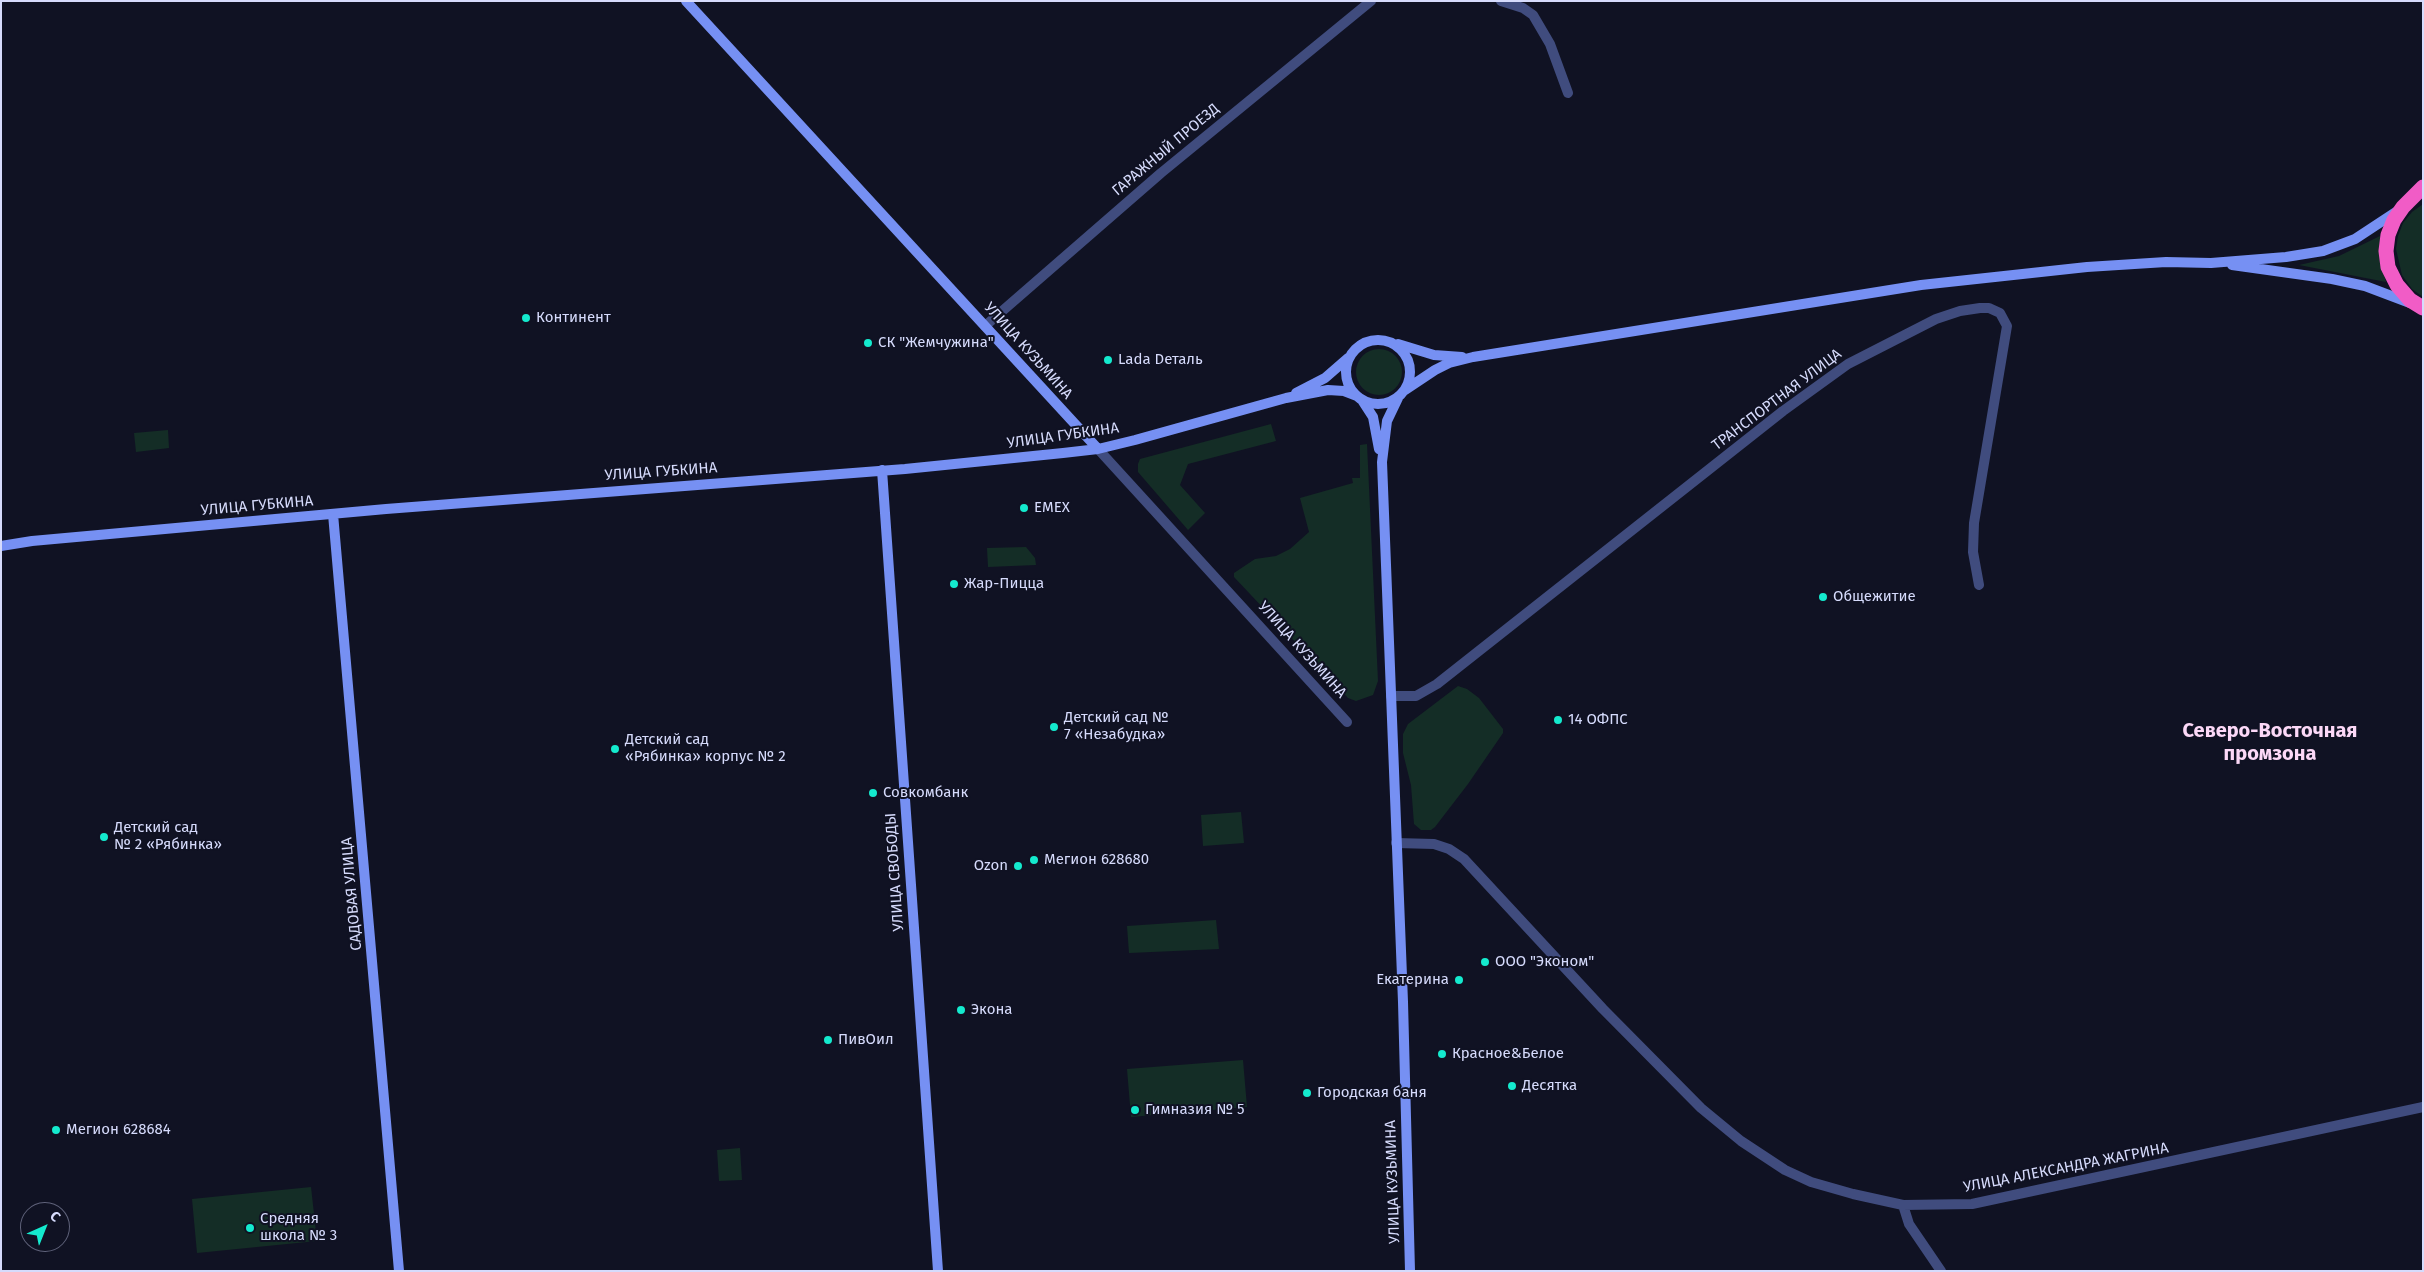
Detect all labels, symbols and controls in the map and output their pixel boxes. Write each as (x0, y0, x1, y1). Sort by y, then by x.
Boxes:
street label: ГАРАЖНЫЙ ПРОЕЗД (1109, 100, 1223, 200)
street label: УЛИЦА КУЗЬМИНА (980, 299, 1076, 403)
place label: Континент (536, 309, 611, 327)
marker: Континент (520, 312, 532, 324)
place label: СК "Жемчужина" (878, 334, 994, 352)
marker: СК "Жемчужина" (862, 337, 874, 349)
street label: ТРАНСПОРТНАЯ УЛИЦА (1709, 345, 1845, 455)
place label: Lada Dеталь (1118, 351, 1203, 369)
marker: Lada Dеталь (1102, 354, 1114, 366)
street label: УЛИЦА ГУБКИНА (1006, 419, 1120, 453)
street label: УЛИЦА ГУБКИНА (604, 459, 718, 485)
street label: УЛИЦА ГУБКИНА (200, 492, 314, 520)
place label: EMEX (1034, 499, 1070, 517)
marker: EMEX (1018, 502, 1030, 514)
place label: Жар-Пицца (964, 575, 1044, 593)
marker: Жар-Пицца (948, 578, 960, 590)
place label: Общежитие (1833, 588, 1916, 606)
marker: Общежитие (1817, 591, 1829, 603)
street label: УЛИЦА КУЗЬМИНА (1254, 598, 1350, 702)
place label: Детский сад № 7 «Незабудка» (1064, 709, 1169, 744)
place label: 14 ОФПС (1568, 711, 1628, 729)
marker: 14 ОФПС (1552, 714, 1564, 726)
district label: Северо-Восточная промзона (2183, 719, 2357, 766)
marker: Детский сад № 7 «Незабудка» (1048, 721, 1060, 733)
place label: Детский сад «Рябинка» корпус № 2 (625, 731, 786, 766)
marker: Детский сад «Рябинка» корпус № 2 (609, 743, 621, 755)
place label: Совкомбанк (883, 784, 968, 802)
marker: Совкомбанк (867, 787, 879, 799)
street label: УЛИЦА СВОБОДЫ (882, 812, 908, 932)
place label: Детский сад № 2 «Рябинка» (114, 819, 222, 854)
marker: Детский сад № 2 «Рябинка» (98, 831, 110, 843)
street label: САДОВАЯ УЛИЦА (338, 837, 366, 951)
place label: Мегион 628680 (1044, 851, 1149, 869)
marker: Мегион 628680 (1028, 854, 1040, 866)
place label: Ozon (974, 857, 1008, 875)
marker: Ozon (1012, 860, 1024, 872)
place label: ООО "Эконом" (1495, 953, 1594, 971)
marker: ООО "Эконом" (1479, 956, 1491, 968)
place label: Екатерина (1376, 971, 1449, 989)
marker: Екатерина (1453, 974, 1465, 986)
place label: Экона (971, 1001, 1013, 1019)
marker: Экона (955, 1004, 967, 1016)
place label: ПивОил (838, 1031, 894, 1049)
marker: ПивОил (822, 1034, 834, 1046)
place label: Красное&Белое (1452, 1045, 1564, 1063)
marker: Красное&Белое (1436, 1048, 1448, 1060)
place label: Десятка (1522, 1077, 1577, 1095)
marker: Десятка (1506, 1080, 1518, 1092)
place label: Городская баня (1317, 1084, 1427, 1102)
marker: Городская баня (1301, 1087, 1313, 1099)
place label: Гимназия № 5 (1145, 1101, 1245, 1119)
marker: Гимназия № 5 (1129, 1104, 1141, 1116)
street label: УЛИЦА КУЗЬМИНА (1382, 1120, 1404, 1244)
place label: Мегион 628684 (66, 1121, 171, 1139)
marker: Мегион 628684 (50, 1124, 62, 1136)
street label: УЛИЦА АЛЕКСАНДРА ЖАГРИНА (1962, 1139, 2170, 1197)
north arrow (20, 1202, 70, 1252)
text: С (46, 1208, 64, 1225)
place label: Средняя школа № 3 (260, 1210, 337, 1245)
marker: Средняя школа № 3 (244, 1222, 256, 1234)

